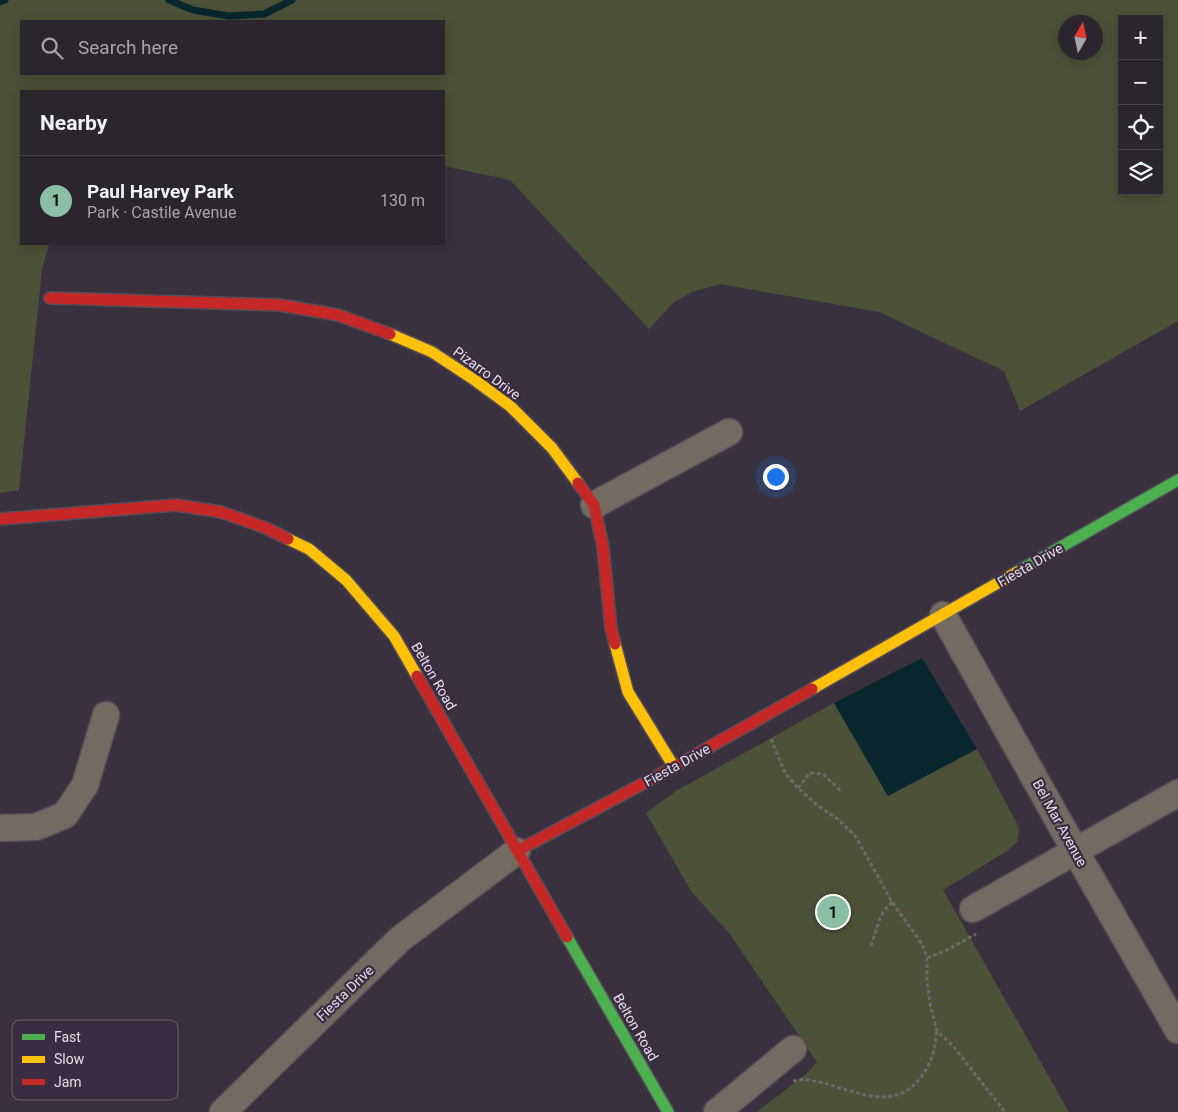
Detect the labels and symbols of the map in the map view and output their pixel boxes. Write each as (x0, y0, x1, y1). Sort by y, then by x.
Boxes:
north arrow (1058, 15, 1103, 60)
street label: Pizarro Drive (450, 343, 524, 403)
your location (763, 464, 789, 490)
street label: Fiesta Drive (994, 540, 1066, 590)
street label: Belton Road (408, 639, 460, 713)
street label: Fiesta Drive (641, 740, 713, 790)
street label: Bel Mar Avenue (1030, 777, 1090, 869)
pin: 1 (817, 893, 849, 931)
street label: Fiesta Drive (313, 962, 377, 1024)
street label: Belton Road (610, 990, 662, 1064)
legend (12, 1020, 178, 1100)
text: Fast (54, 1029, 81, 1045)
text: Slow (54, 1051, 85, 1067)
text: Jam (54, 1074, 82, 1090)

